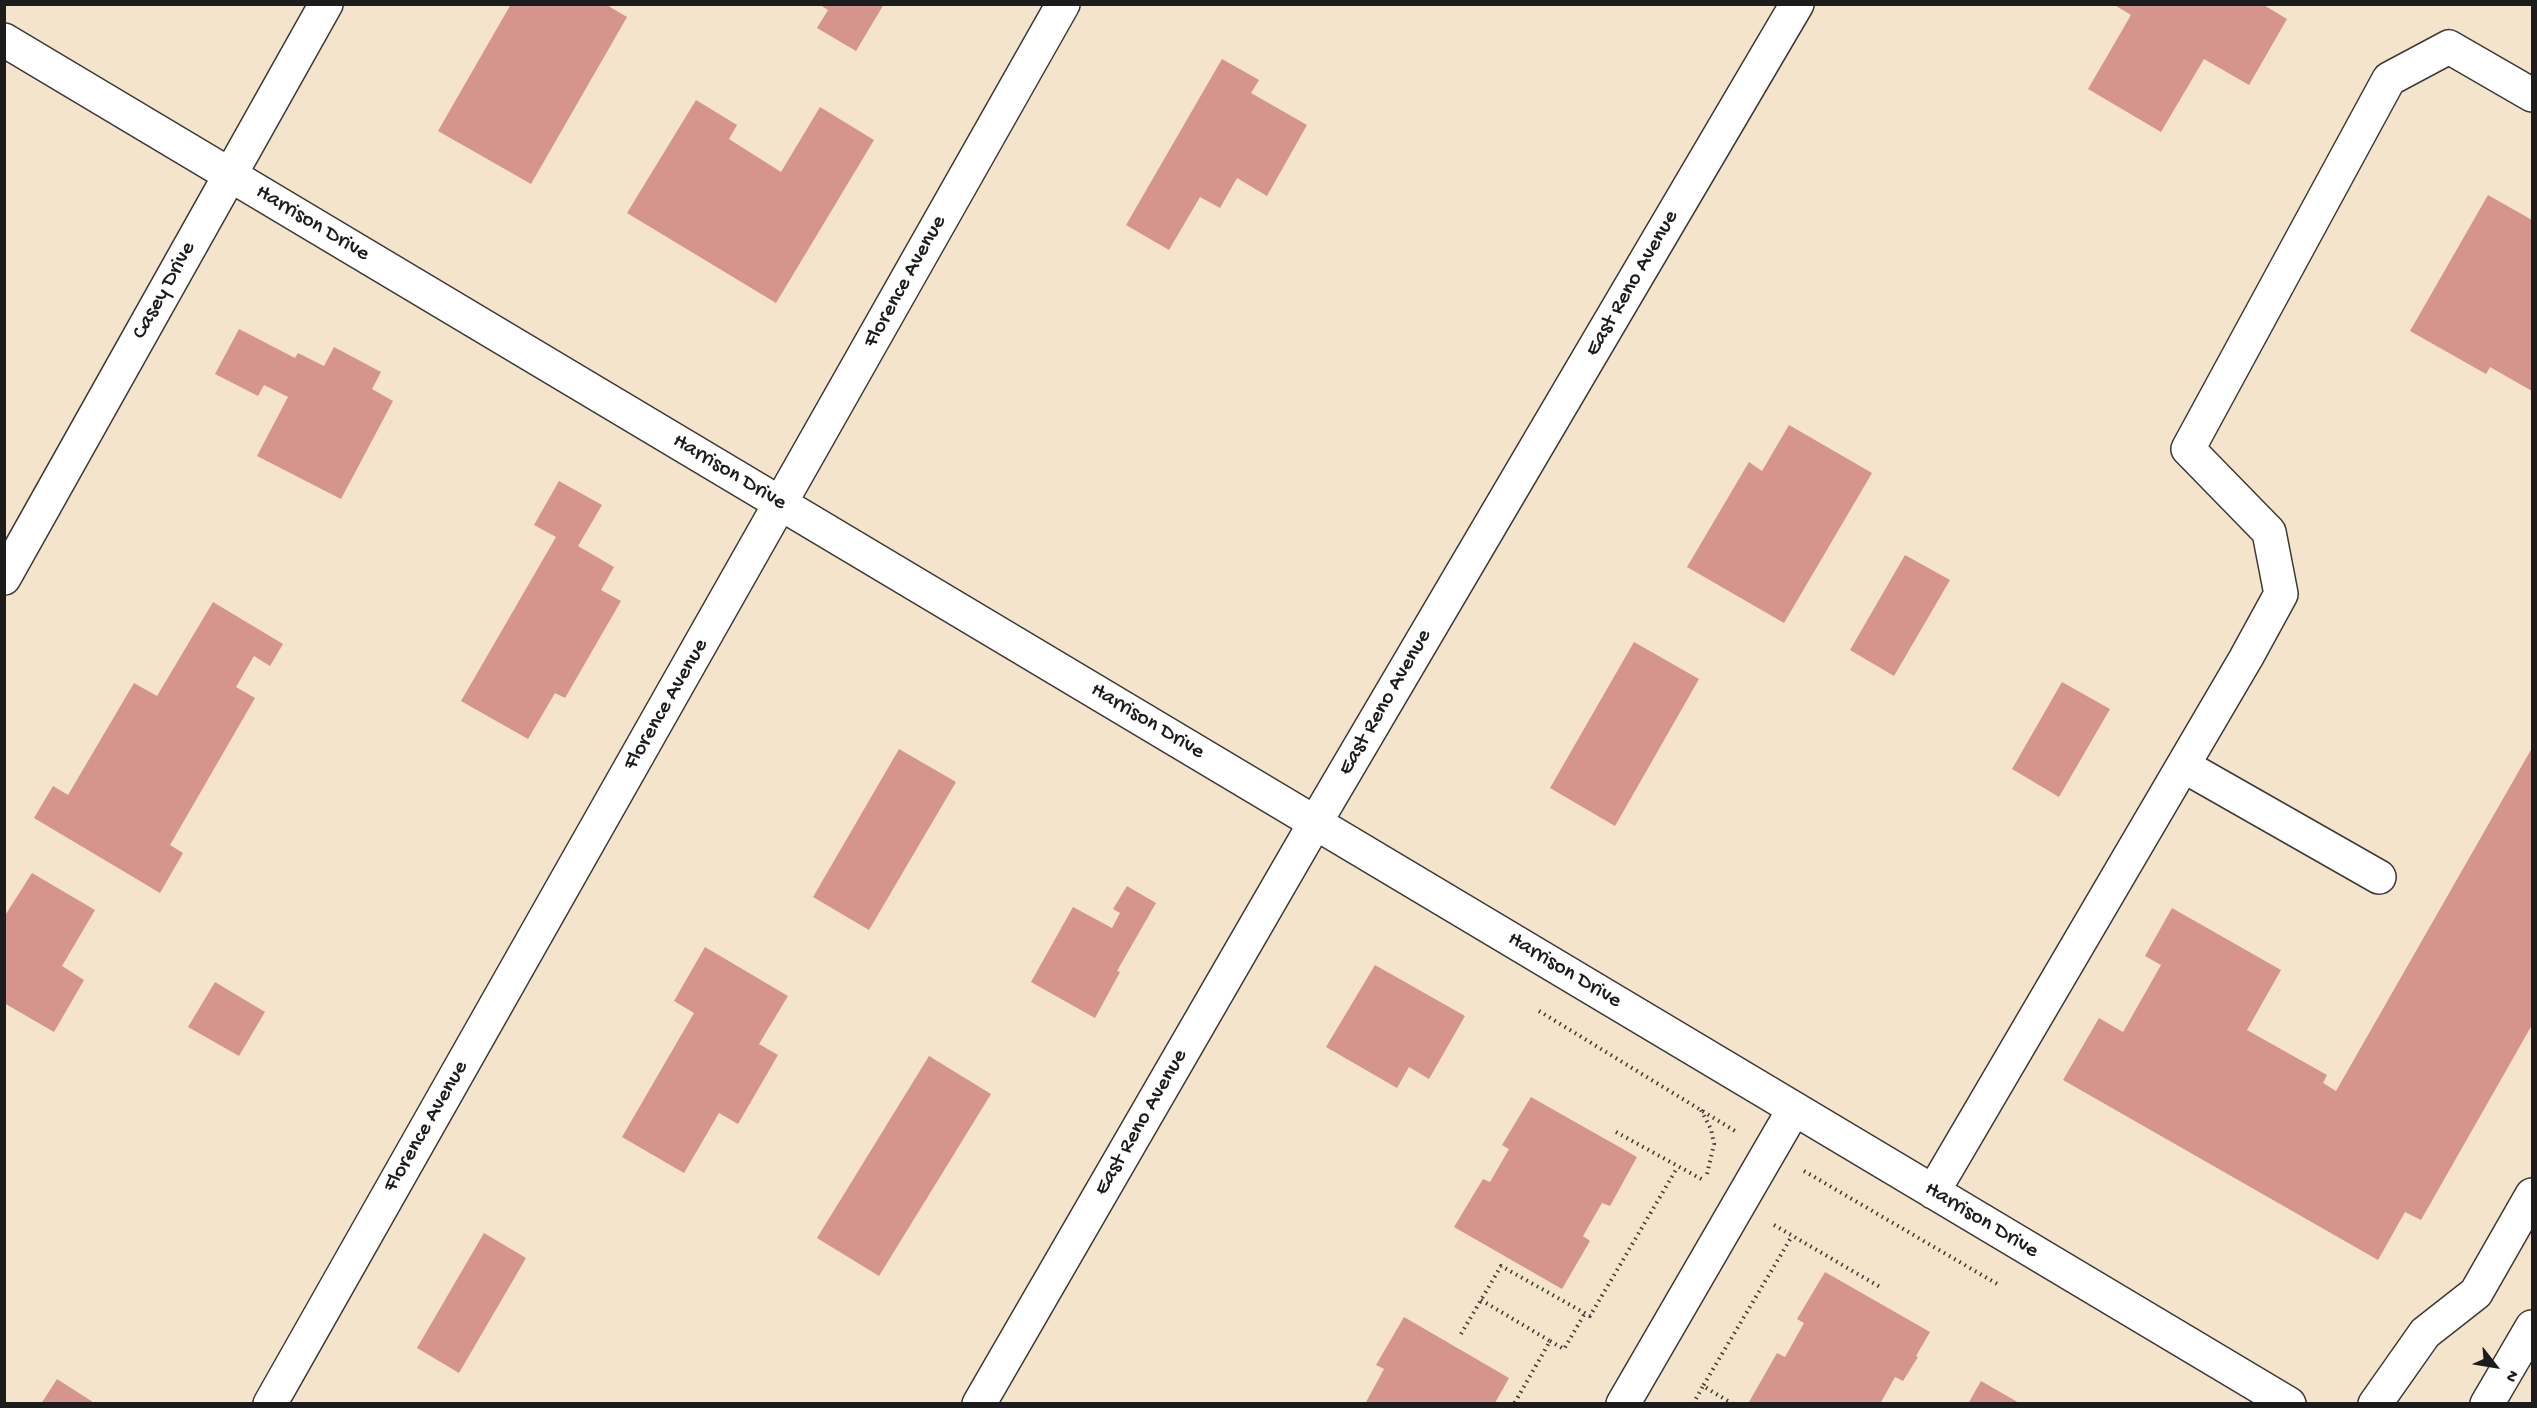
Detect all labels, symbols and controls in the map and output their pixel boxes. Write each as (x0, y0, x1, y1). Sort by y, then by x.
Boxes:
street label: Harrison Drive (250, 180, 374, 268)
street label: East Reno Avenue (1580, 206, 1686, 362)
street label: Florence Avenue (859, 211, 953, 353)
street label: Casey Drive (127, 238, 203, 344)
street label: Harrison Drive (667, 429, 791, 517)
street label: East Reno Avenue (1333, 625, 1439, 781)
street label: Florence Avenue (619, 635, 715, 775)
street label: Harrison Drive (1085, 678, 1209, 766)
street label: Harrison Drive (1502, 927, 1626, 1015)
street label: East Reno Avenue (1089, 1045, 1195, 1201)
street label: Florence Avenue (379, 1057, 475, 1197)
street label: Harrison Drive (1919, 1177, 2043, 1265)
north arrow (2465, 1336, 2525, 1396)
text: N (2500, 1366, 2522, 1385)

